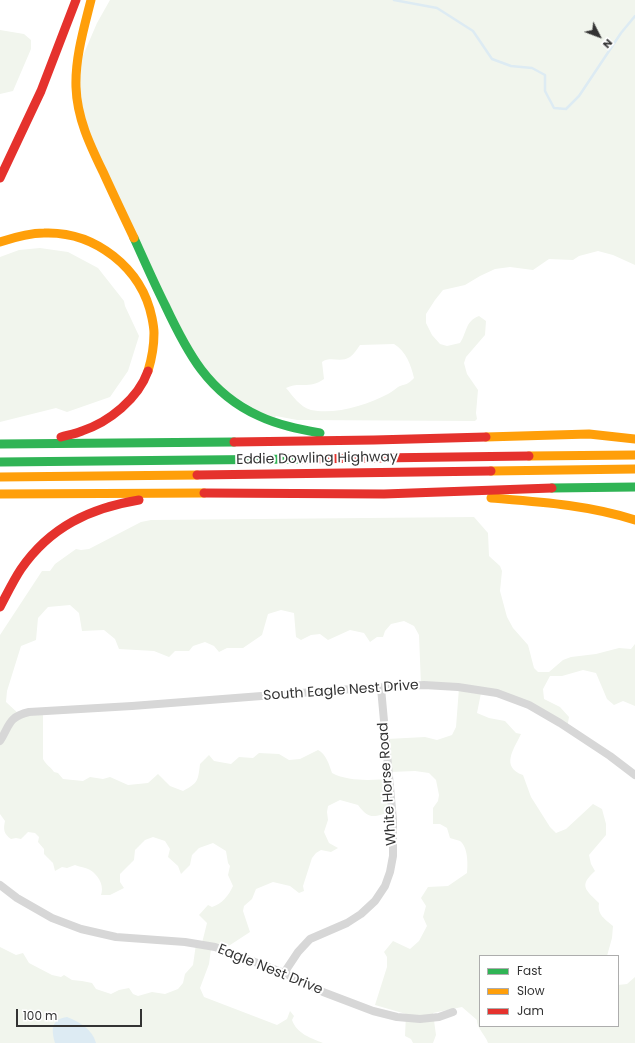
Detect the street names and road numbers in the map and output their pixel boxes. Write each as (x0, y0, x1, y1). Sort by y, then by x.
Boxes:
street label: Eddie Dowling Highway (236, 449, 398, 469)
street label: South Eagle Nest Drive (263, 677, 419, 705)
street label: White Horse Road (375, 722, 401, 846)
street label: Eagle Nest Drive (215, 941, 325, 999)

